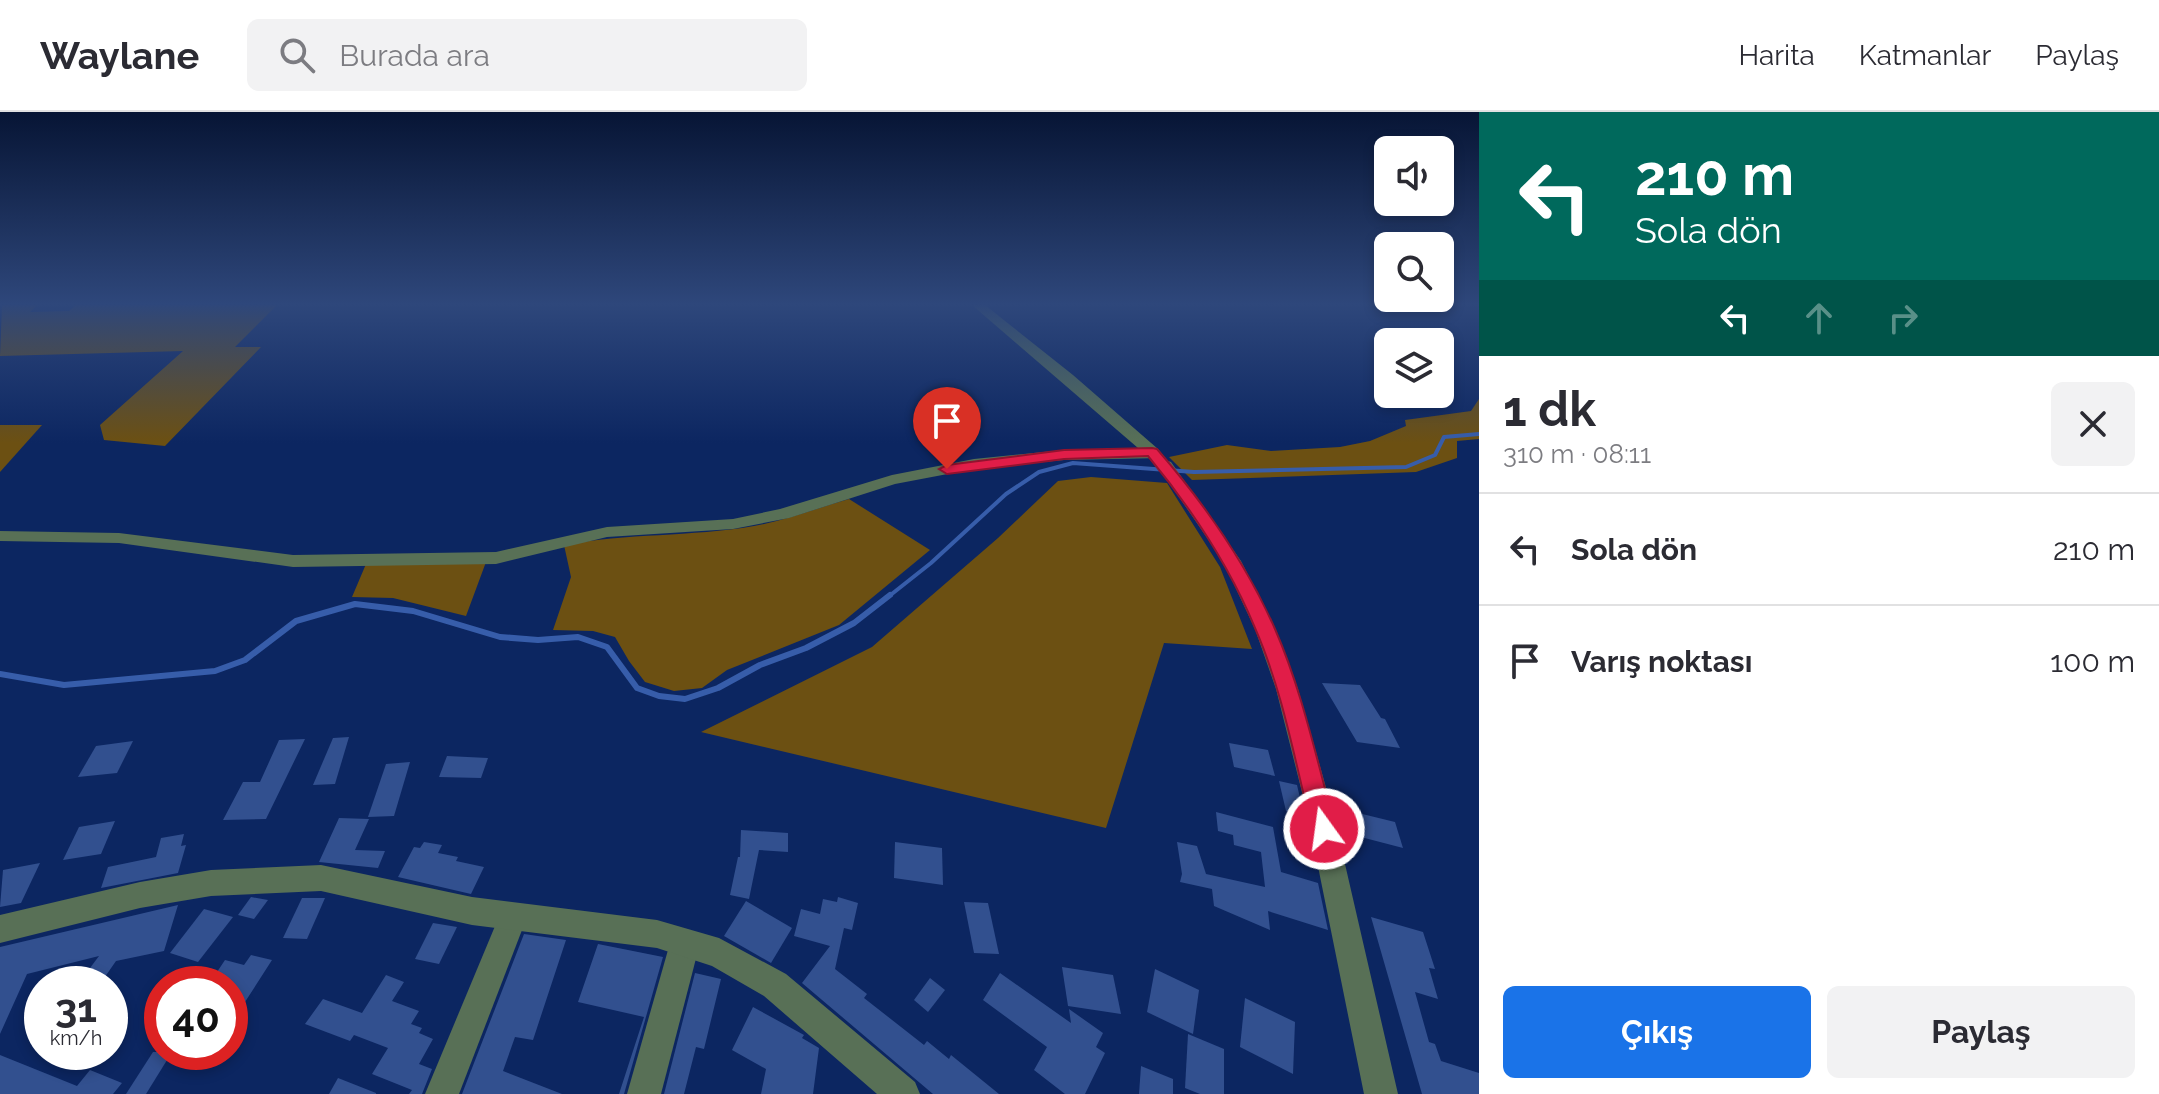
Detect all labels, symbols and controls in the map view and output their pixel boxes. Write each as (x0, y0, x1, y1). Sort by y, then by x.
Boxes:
search box (247, 19, 807, 91)
text: Waylane (40, 33, 199, 78)
icon: search (275, 33, 319, 77)
text: Burada ara (339, 38, 490, 73)
text: Harita (1738, 39, 1815, 72)
text: Katmanlar (1859, 39, 1991, 72)
text: Paylaş (2035, 39, 2119, 72)
map controls (1374, 136, 1454, 408)
button: sound (1374, 136, 1454, 216)
text: 210 m (1635, 142, 1794, 208)
icon: left (1503, 144, 1607, 248)
text: Sola dön (1635, 209, 1782, 251)
button: search (1374, 232, 1454, 312)
icon: left (1713, 296, 1757, 340)
icon: ahead (1797, 296, 1841, 340)
icon: right (1881, 296, 1925, 340)
button: layers (1374, 328, 1454, 408)
text: 1 dk (1503, 381, 1596, 437)
button: close (2051, 382, 2135, 466)
pin (913, 387, 981, 469)
icon: arrive (925, 399, 969, 443)
text: 310 m · 08:11 (1503, 439, 1651, 469)
icon: left (1503, 527, 1547, 571)
text: Sola dön (1571, 532, 1697, 567)
text: 210 m (2053, 532, 2135, 567)
icon: arrive (1503, 639, 1547, 683)
text: Varış noktası (1571, 644, 1752, 679)
text: 100 m (2050, 644, 2135, 679)
position arrow (1282, 787, 1366, 871)
speed limit sign: 40 (144, 966, 248, 1070)
text: 31 (55, 984, 97, 1031)
button: Çıkış (1503, 986, 1811, 1078)
button: Paylaş (1827, 986, 2135, 1078)
text: km/h (50, 1026, 102, 1050)

